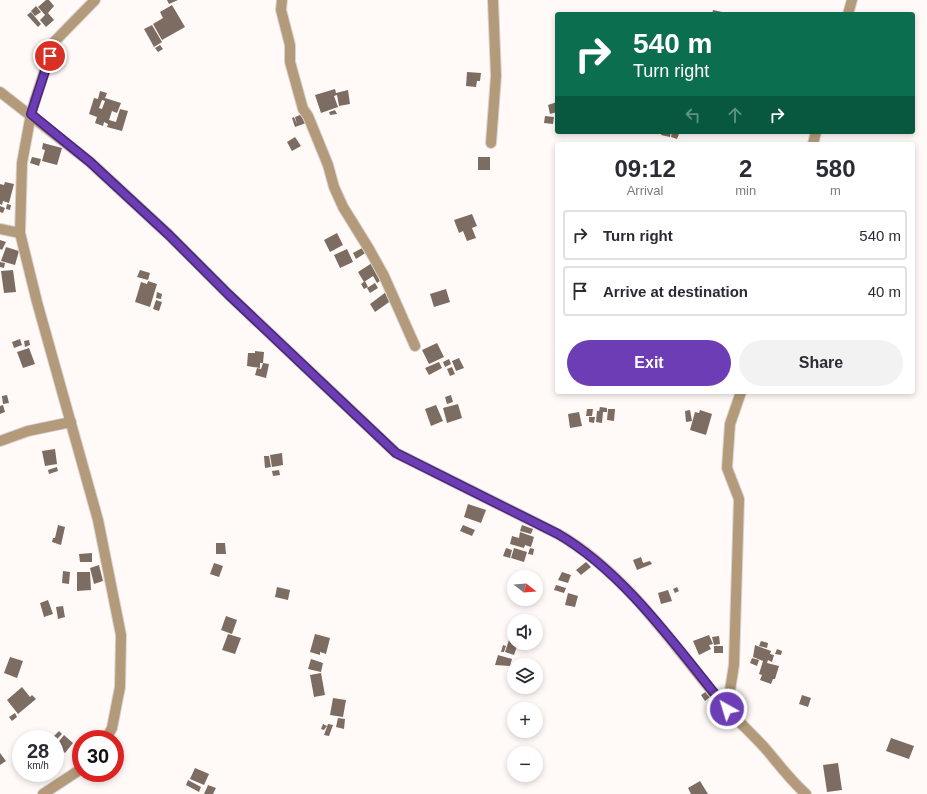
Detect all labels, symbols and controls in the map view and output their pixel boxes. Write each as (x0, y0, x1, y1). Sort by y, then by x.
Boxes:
icon: right (567, 28, 619, 80)
text: 540 m (633, 28, 712, 59)
pin (33, 39, 67, 73)
icon: arrive (39, 45, 61, 67)
text: Turn right (633, 61, 709, 81)
icon: left (682, 104, 704, 126)
icon: ahead (724, 104, 746, 126)
icon: right (766, 104, 788, 126)
text: 09:12 (614, 155, 676, 182)
text: 2 (739, 155, 752, 182)
text: 580 (816, 155, 856, 182)
text: Arrival (627, 183, 664, 198)
text: min (735, 183, 756, 198)
text: m (830, 183, 841, 198)
icon: right (569, 224, 591, 246)
text: Turn right (603, 227, 673, 244)
text: 540 m (859, 227, 901, 244)
icon: arrive (569, 280, 591, 302)
text: Arrive at destination (603, 283, 748, 300)
text: 40 m (868, 283, 901, 300)
button: Exit (567, 340, 731, 386)
button: Share (739, 340, 903, 386)
north arrow (507, 570, 543, 606)
map controls (507, 570, 543, 782)
button: sound (507, 614, 543, 650)
button: layers (507, 658, 543, 694)
position arrow (706, 688, 748, 730)
button: + (507, 702, 543, 738)
speed limit sign: 30 (72, 730, 124, 782)
text: 28 (27, 740, 49, 762)
button: − (507, 746, 543, 782)
text: km/h (27, 760, 49, 771)

